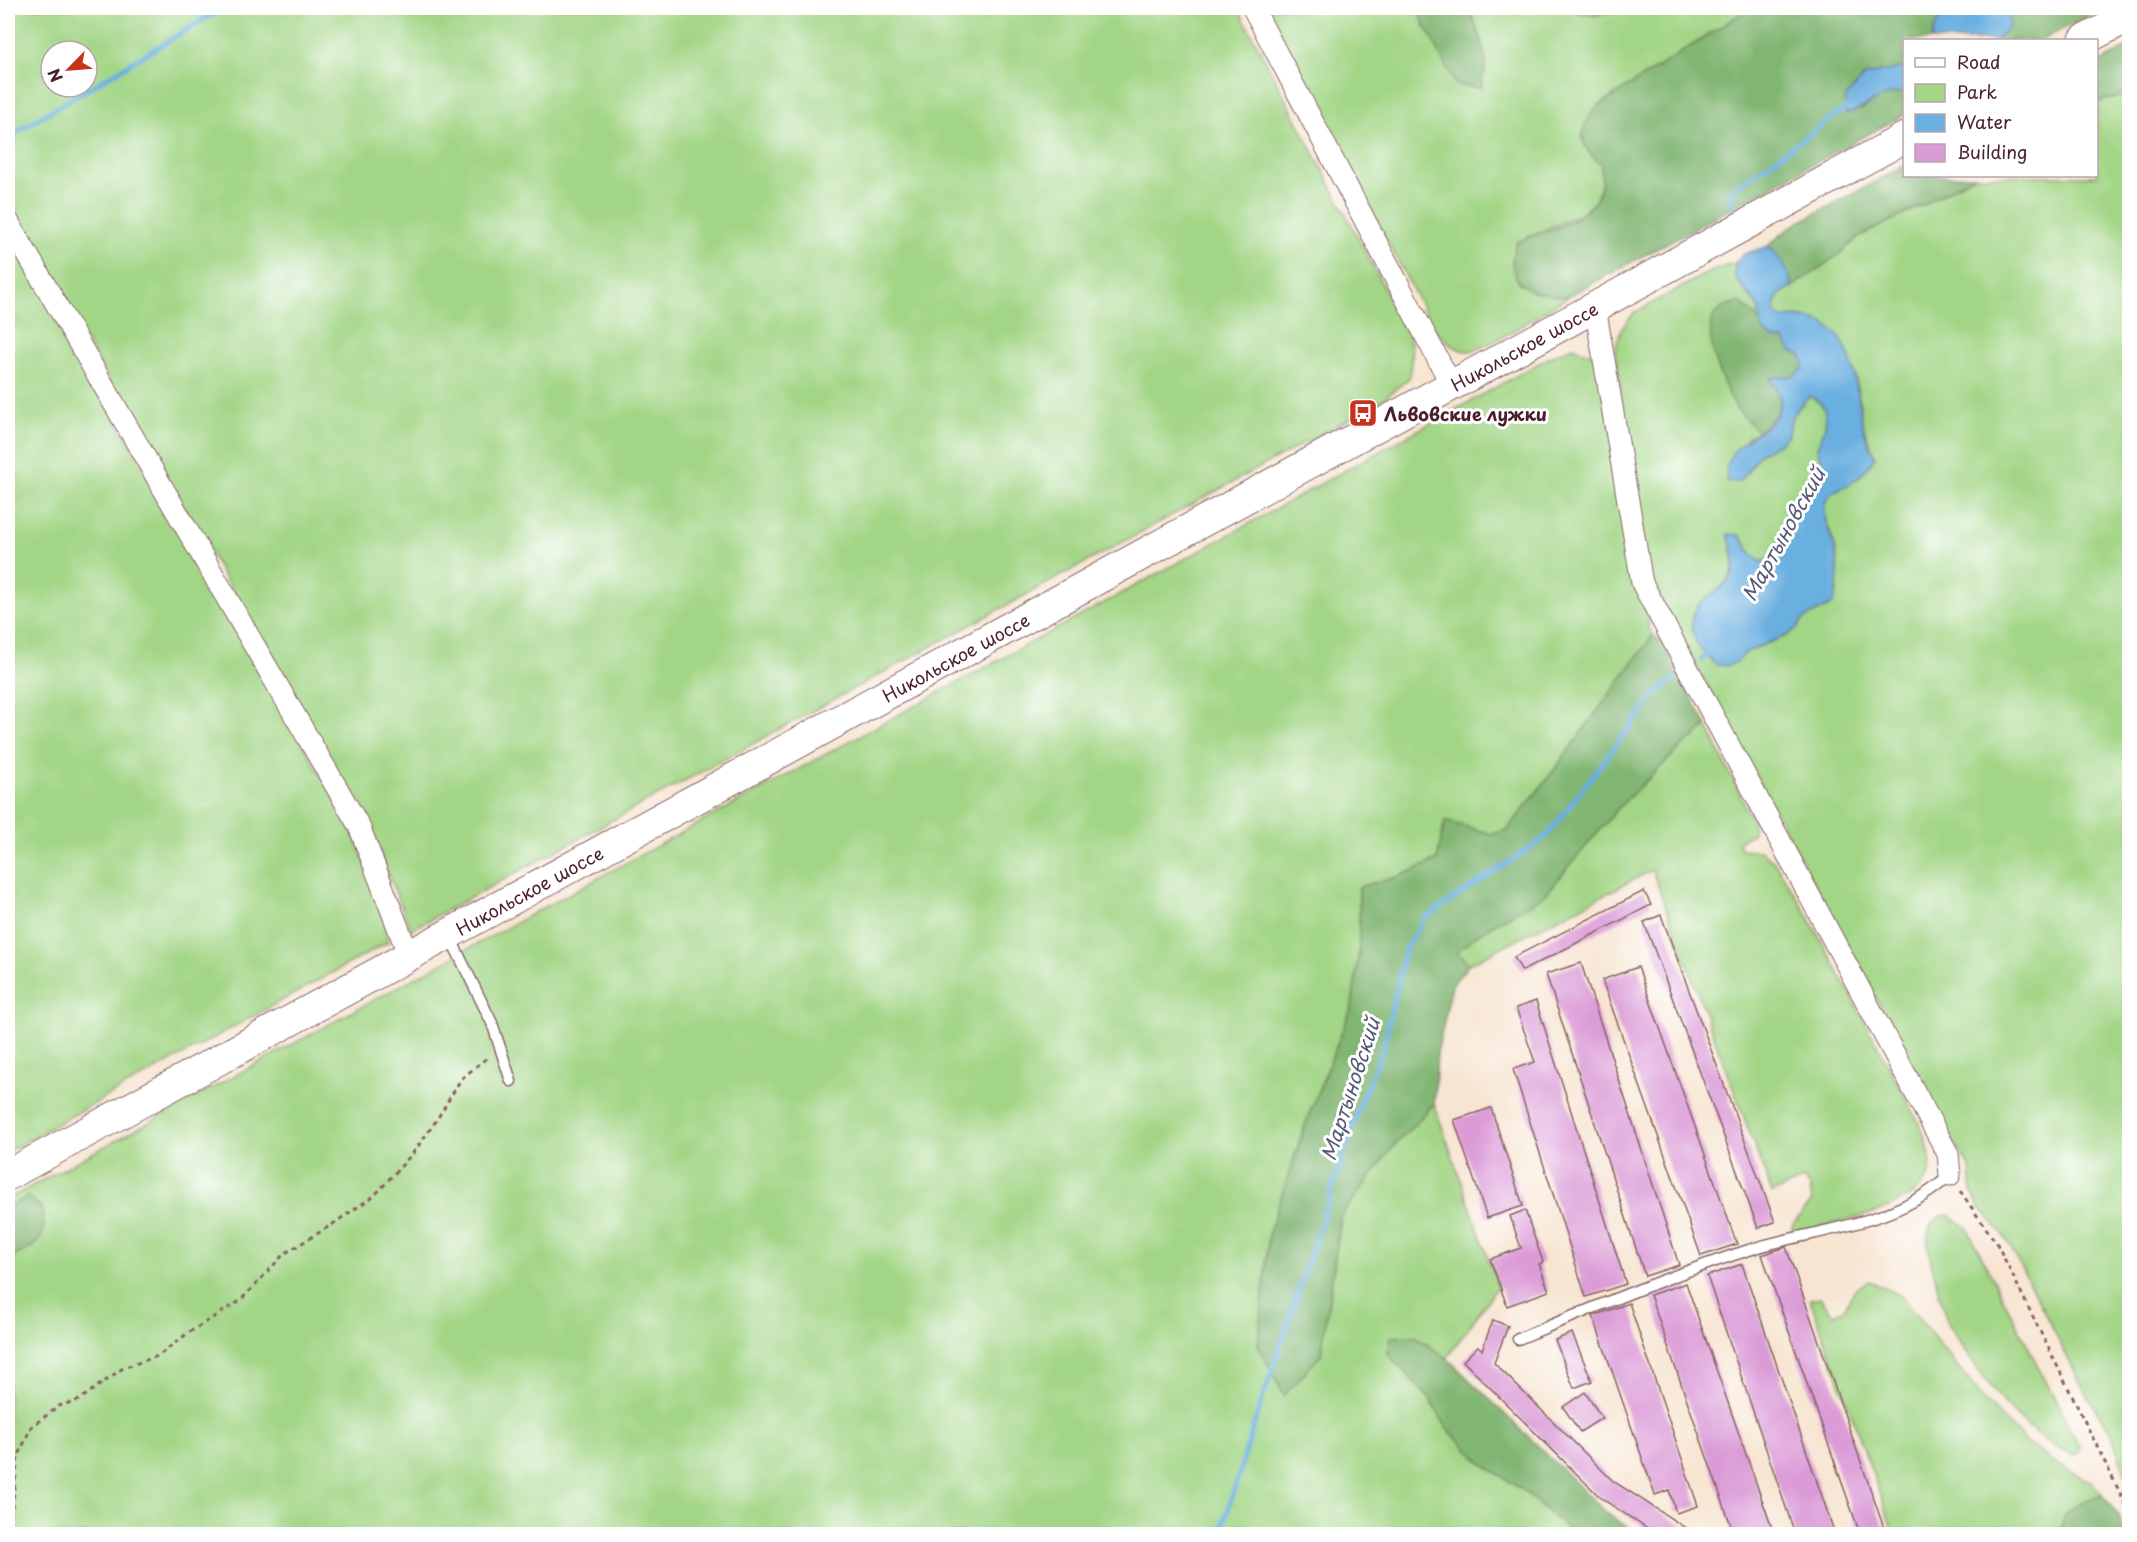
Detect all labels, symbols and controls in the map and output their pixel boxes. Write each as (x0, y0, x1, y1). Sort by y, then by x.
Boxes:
north arrow (39, 39, 99, 99)
legend (1903, 39, 2098, 177)
text: Road (1957, 48, 2001, 75)
text: N (41, 65, 68, 87)
text: Park (1957, 78, 1997, 105)
text: Water (1957, 108, 2012, 135)
text: Building (1957, 138, 2027, 165)
street label: Никольское шоссе (1445, 295, 1603, 397)
bus stop icon: Львовские лужки (1347, 397, 1379, 429)
place label: Львовские лужки (1384, 400, 1547, 427)
water label: Мартыновский (1734, 459, 1834, 606)
street label: Никольское шоссе (877, 605, 1034, 708)
street label: Никольское шоссе (451, 839, 608, 941)
water label: Мартыновский (1313, 1011, 1388, 1164)

